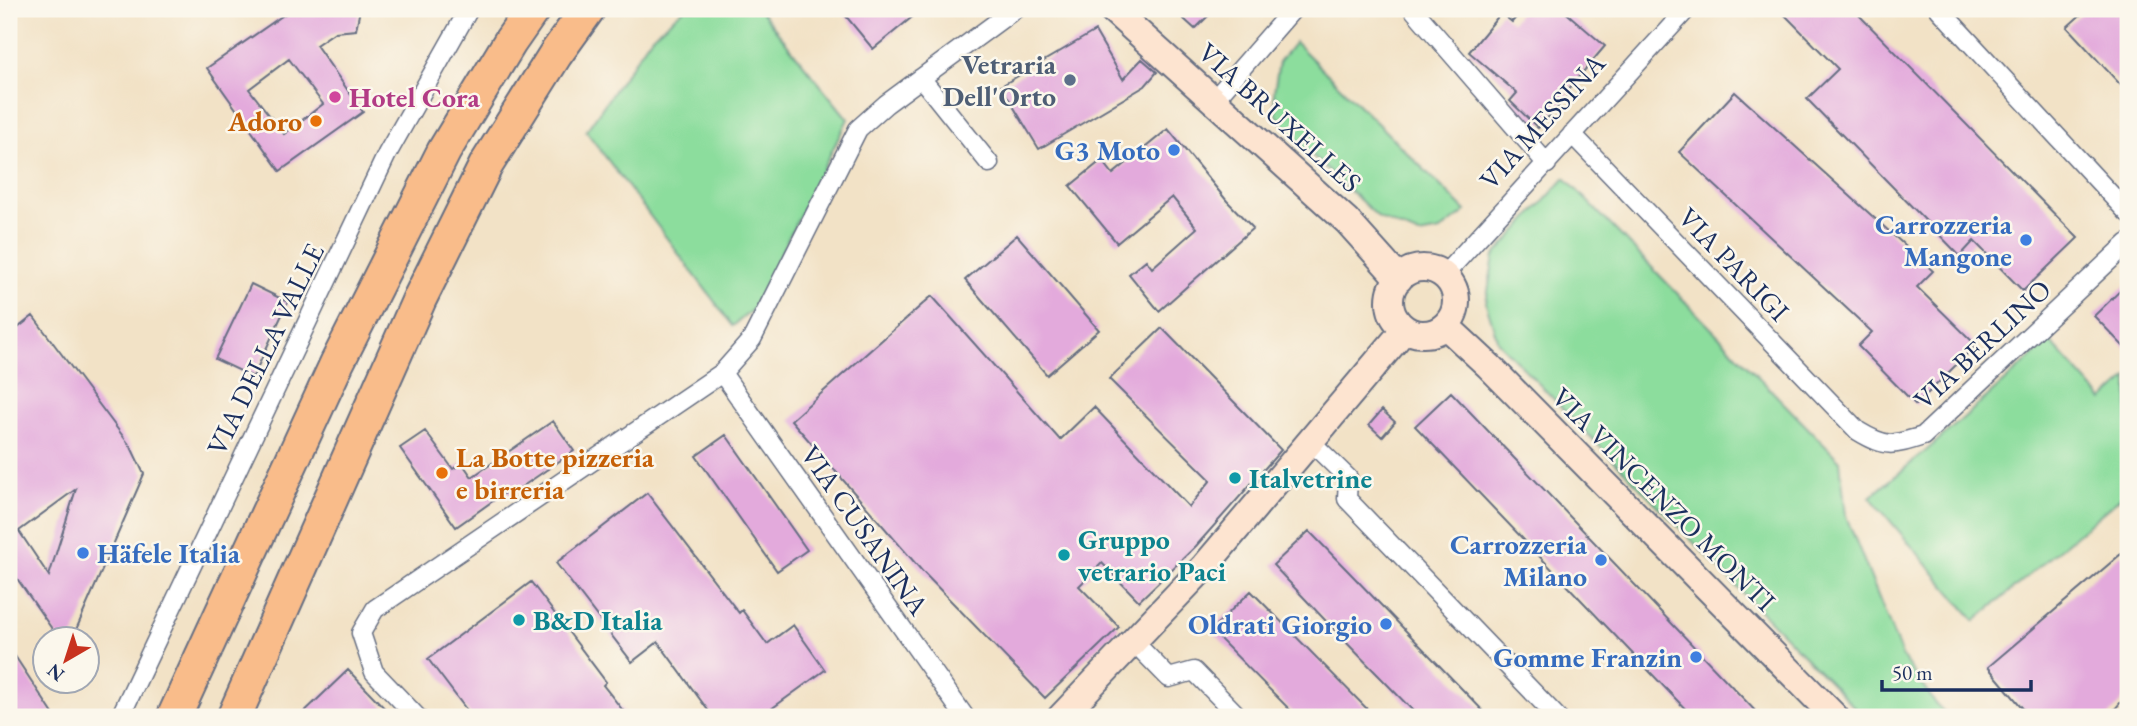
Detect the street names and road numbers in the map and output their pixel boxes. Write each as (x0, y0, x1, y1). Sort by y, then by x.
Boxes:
street label: VIA BRUXELLES (1191, 34, 1369, 200)
street label: VIA MESSINA (1471, 45, 1613, 197)
street label: VIA PARIGI (1671, 199, 1798, 329)
street label: VIA DELLA VALLE (198, 237, 332, 461)
street label: VIA BERLINO (1906, 271, 2058, 417)
street label: VIA VINCENZO MONTI (1544, 379, 1784, 619)
street label: VIA CUSANINA (793, 438, 937, 623)

